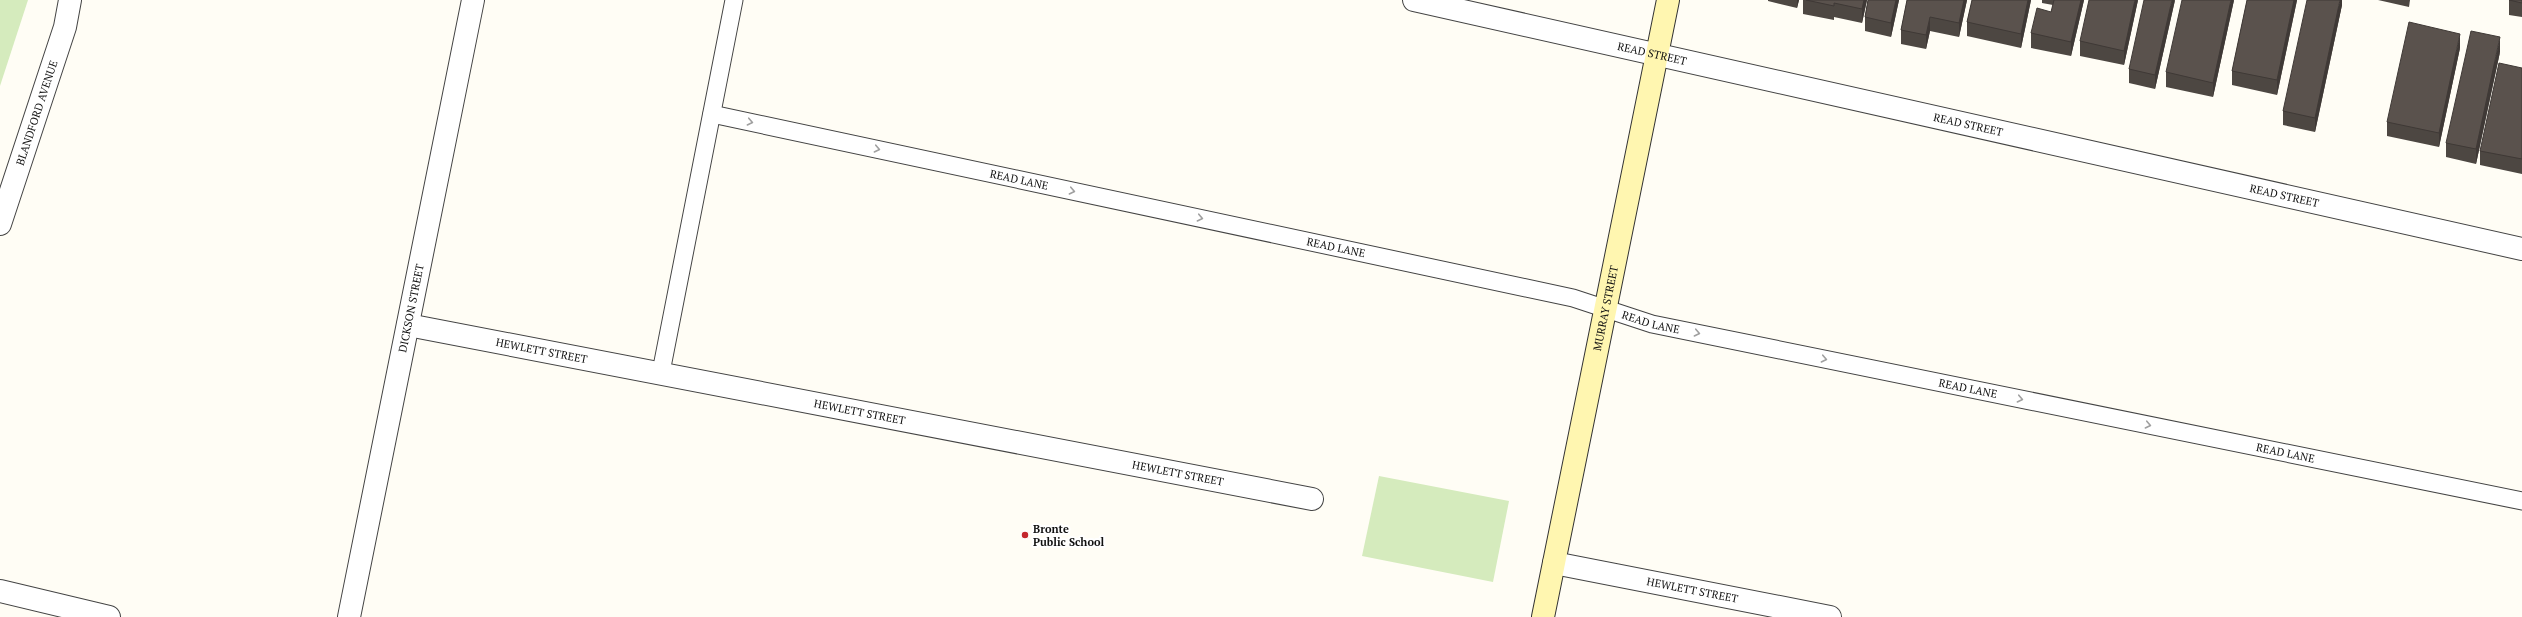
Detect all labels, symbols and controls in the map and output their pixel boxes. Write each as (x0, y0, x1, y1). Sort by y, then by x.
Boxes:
street label: READ STREET (1616, 39, 1688, 68)
street label: BLANDFORD AVENUE (13, 59, 61, 167)
street label: READ STREET (1932, 110, 2004, 139)
one-way arrow (747, 118, 753, 126)
one-way arrow (874, 145, 880, 153)
street label: READ LANE (989, 167, 1050, 193)
street label: READ STREET (2248, 181, 2321, 210)
one-way arrow (1069, 187, 1076, 195)
one-way arrow (1196, 214, 1203, 222)
street label: READ LANE (1305, 234, 1366, 260)
street label: DICKSON STREET (395, 262, 427, 354)
street label: MURRAY STREET (1590, 264, 1621, 352)
street label: READ LANE (1620, 308, 1681, 336)
one-way arrow (1694, 328, 1700, 336)
street label: HEWLETT STREET (495, 335, 589, 366)
one-way arrow (1821, 354, 1828, 362)
street label: READ LANE (1937, 375, 1998, 401)
one-way arrow (2017, 394, 2024, 402)
street label: HEWLETT STREET (813, 396, 907, 428)
one-way arrow (2145, 420, 2151, 428)
street label: READ LANE (2255, 440, 2316, 466)
street label: HEWLETT STREET (1131, 458, 1225, 489)
place label: Bronte Public School (1033, 522, 1104, 549)
marker: Bronte Public School (1020, 530, 1030, 540)
street label: HEWLETT STREET (1645, 574, 1739, 606)

